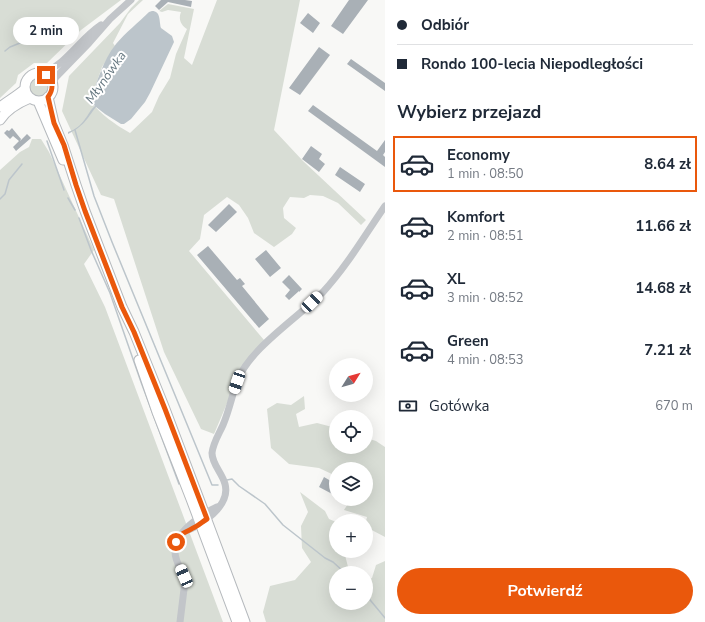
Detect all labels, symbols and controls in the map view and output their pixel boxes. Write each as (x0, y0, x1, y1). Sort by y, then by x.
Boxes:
text: Odbiór (421, 15, 469, 35)
callout: 2 min (13, 17, 79, 45)
text: 2 min (29, 22, 63, 40)
water label: Młynówka (81, 48, 131, 107)
text: Rondo 100-lecia Niepodległości (421, 54, 643, 74)
route end (37, 66, 55, 84)
text: Wybierz przejazd (397, 100, 541, 124)
text: Economy (447, 145, 510, 165)
icon: car (399, 146, 435, 182)
text: 8.64 zł (644, 154, 691, 174)
text: 1 min · 08:50 (447, 165, 523, 183)
text: Komfort (447, 207, 505, 227)
icon: car (399, 208, 435, 244)
text: 11.66 zł (635, 216, 691, 236)
text: 2 min · 08:51 (447, 227, 523, 245)
text: XL (447, 269, 466, 289)
icon: car (399, 270, 435, 306)
text: 14.68 zł (635, 278, 691, 298)
car (299, 289, 325, 315)
text: 3 min · 08:52 (447, 289, 523, 307)
text: Green (447, 331, 489, 351)
icon: car (399, 332, 435, 368)
text: 7.21 zł (644, 340, 691, 360)
text: 4 min · 08:53 (447, 351, 523, 369)
north arrow (329, 358, 373, 402)
map controls (329, 358, 373, 610)
car (227, 369, 247, 395)
icon: cash (397, 395, 419, 417)
text: Gotówka (429, 396, 490, 416)
text: 670 m (655, 397, 693, 415)
button: locate (329, 410, 373, 454)
button: layers (329, 462, 373, 506)
button: + (329, 514, 373, 558)
route start (167, 533, 185, 551)
car (174, 563, 194, 589)
button: − (329, 566, 373, 610)
button: Potwierdź (397, 568, 693, 614)

